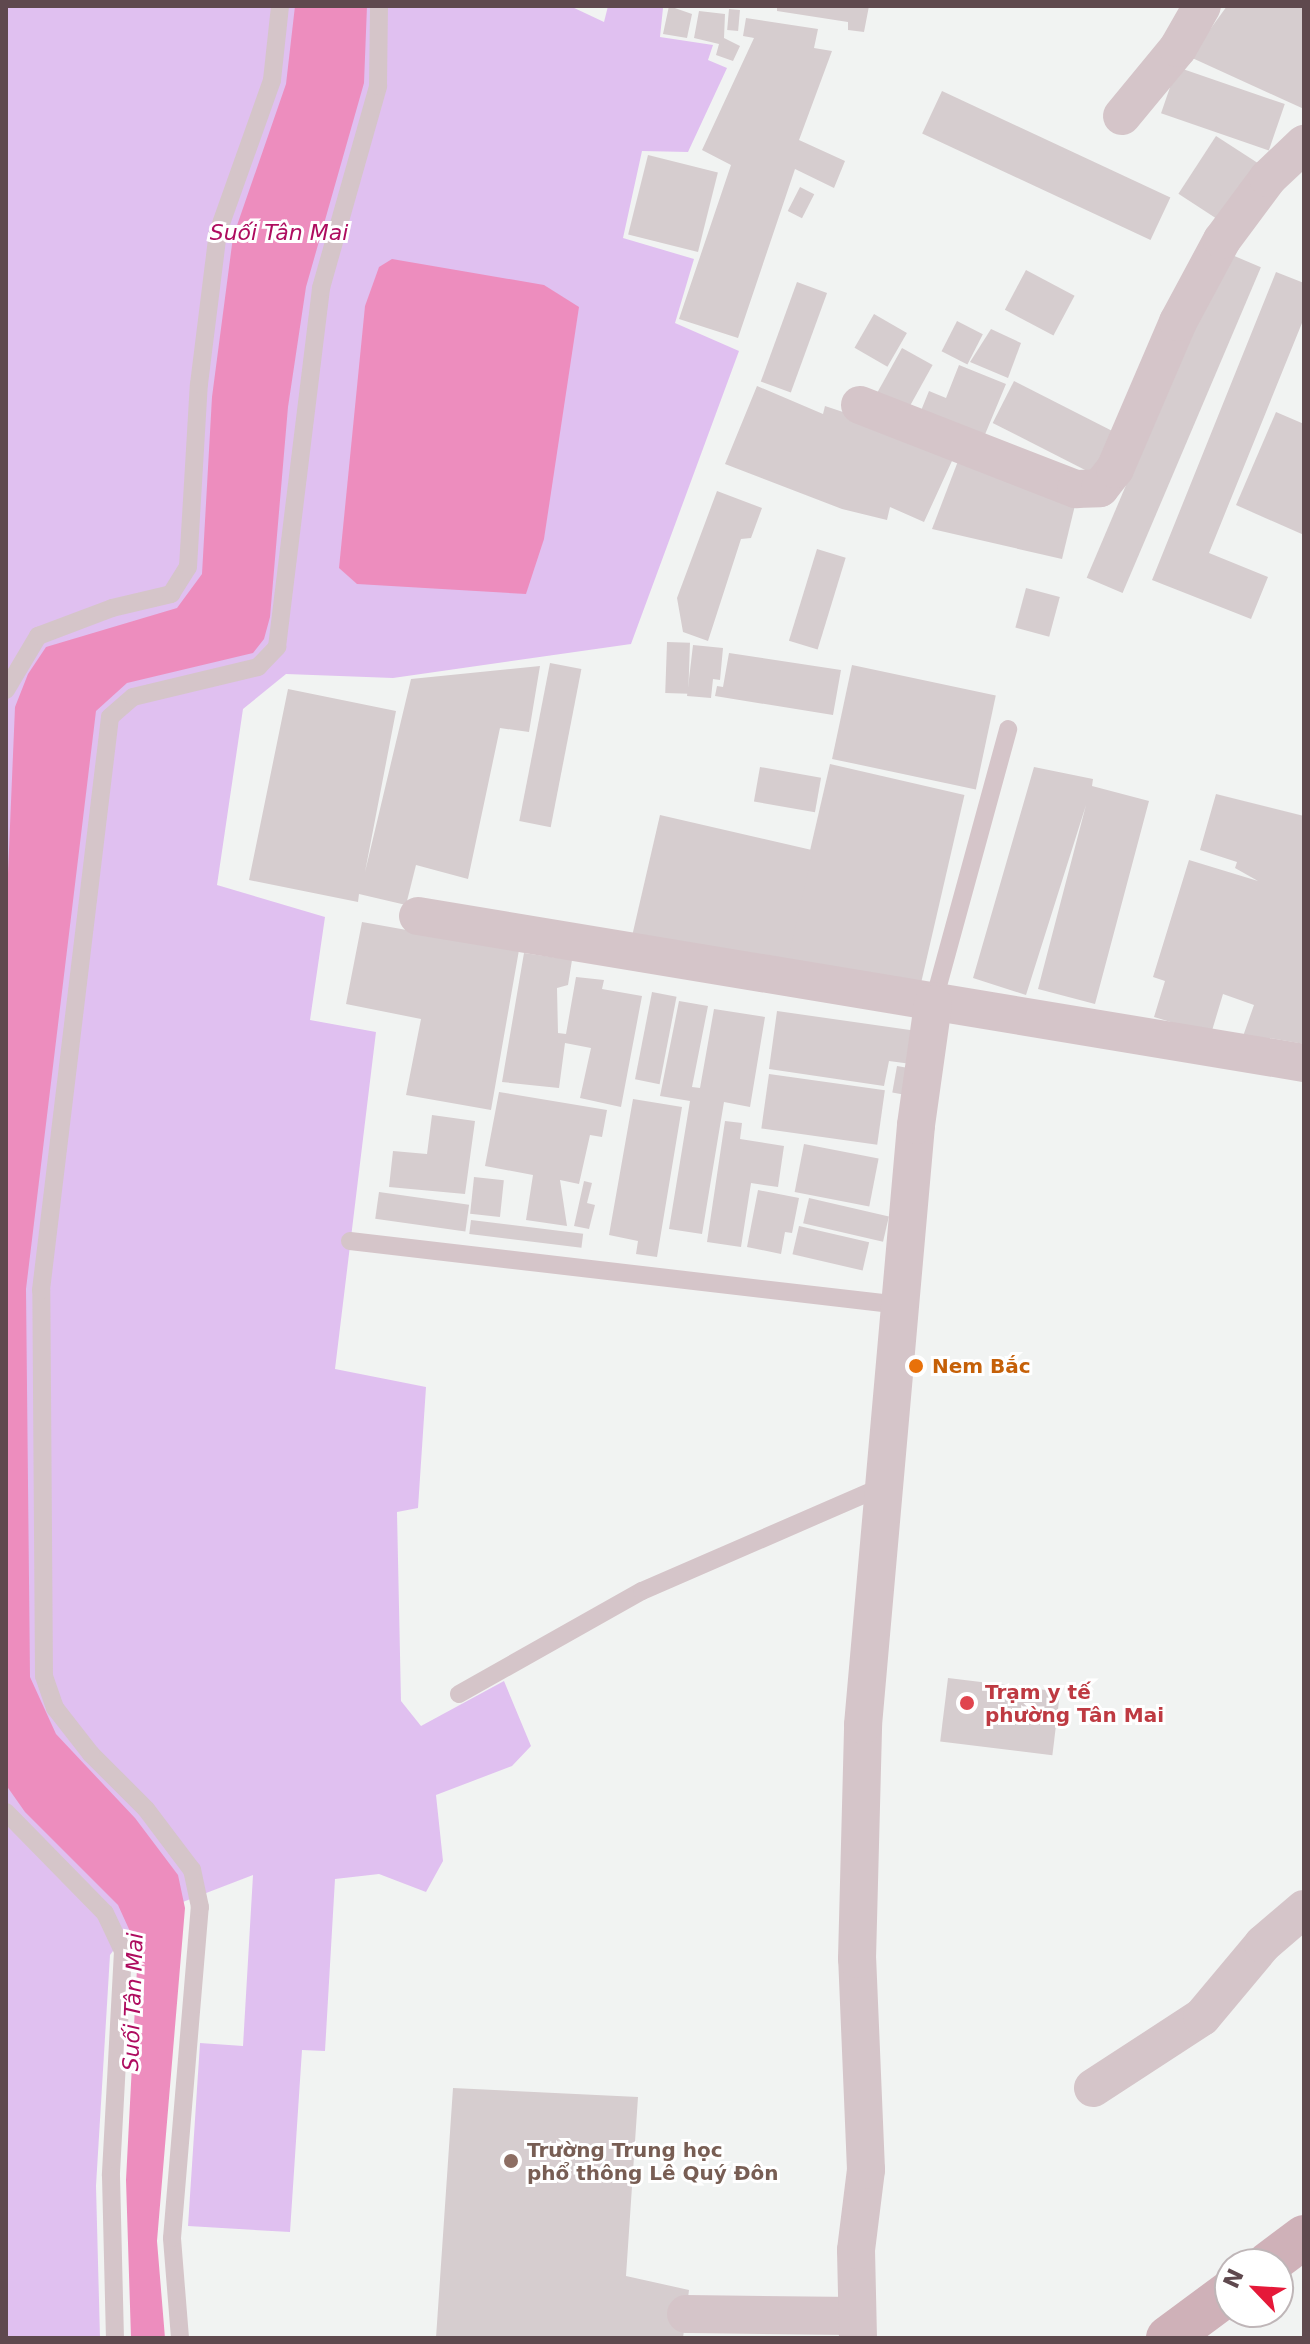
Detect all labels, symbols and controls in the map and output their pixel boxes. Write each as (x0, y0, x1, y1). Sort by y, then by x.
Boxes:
water label: Suối Tân Mai (210, 220, 348, 246)
place label: Nem Bắc (932, 1354, 1031, 1378)
marker: Nem Bắc (907, 1357, 925, 1375)
place label: Trạm y tế phường Tân Mai (985, 1680, 1164, 1727)
marker: Trạm y tế phường Tân Mai (956, 1692, 978, 1714)
water label: Suối Tân Mai (117, 1932, 149, 2072)
place label: Trường Trung học phổ thông Lê Quý Đôn (527, 2138, 779, 2185)
marker: Trường Trung học phổ thông Lê Quý Đôn (502, 2152, 520, 2170)
north arrow (1214, 2248, 1294, 2328)
text: N (1218, 2265, 1249, 2292)

